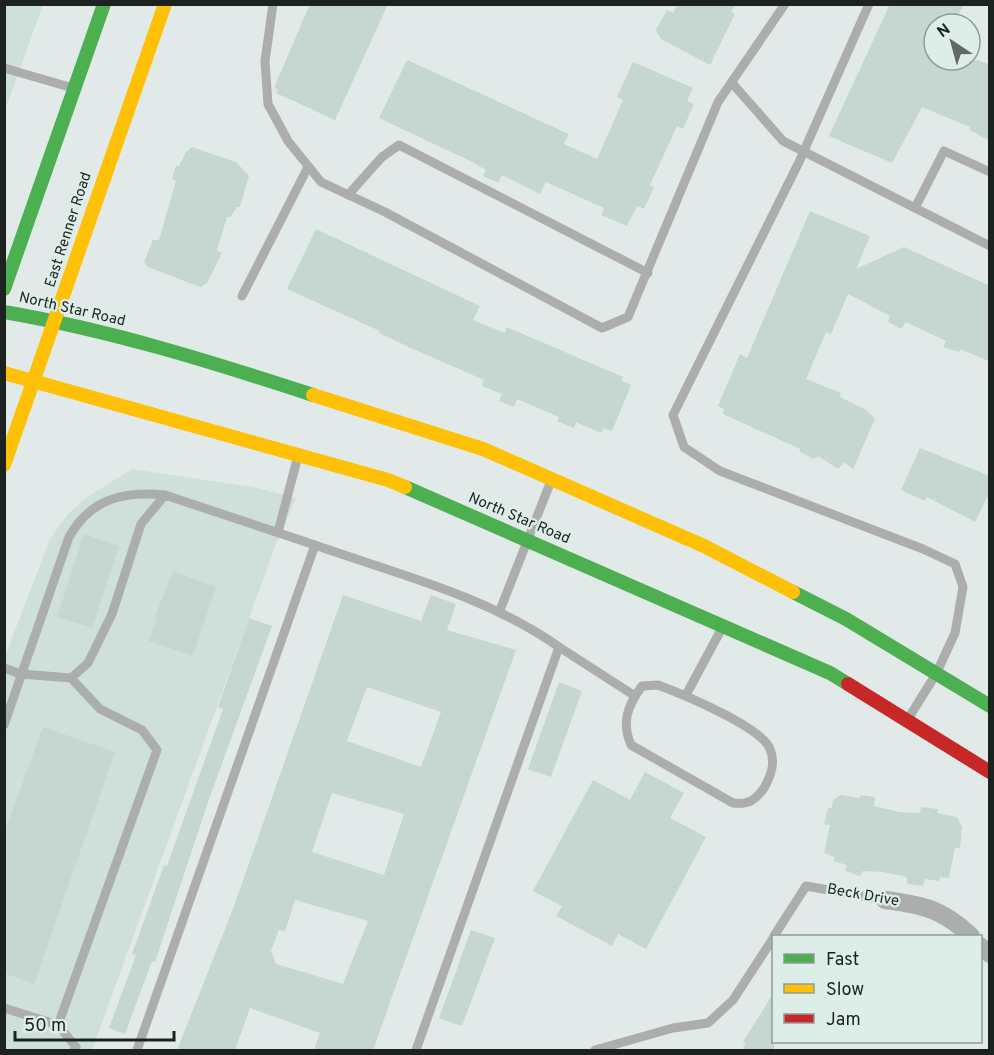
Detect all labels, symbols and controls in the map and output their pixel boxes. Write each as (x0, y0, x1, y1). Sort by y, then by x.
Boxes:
north arrow (922, 12, 982, 72)
text: N (934, 20, 955, 43)
street label: East Renner Road (41, 170, 97, 290)
street label: North Star Road (17, 288, 127, 332)
street label: North Star Road (465, 489, 573, 549)
street label: Beck Drive (825, 880, 901, 912)
legend (772, 935, 982, 1043)
text: Fast (826, 949, 859, 972)
text: Slow (826, 979, 864, 1002)
scale bar (15, 1004, 174, 1042)
text: Jam (826, 1009, 861, 1032)
text: 50 m (24, 1015, 66, 1038)

